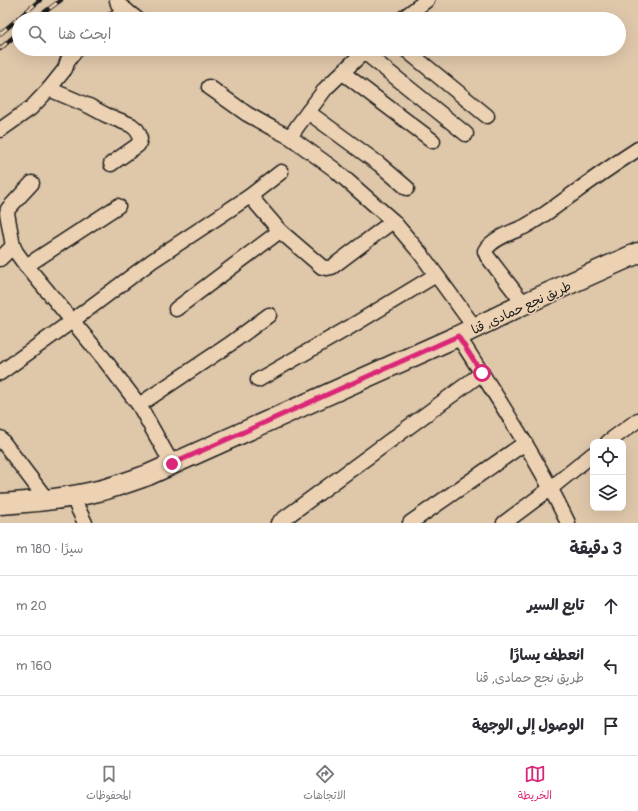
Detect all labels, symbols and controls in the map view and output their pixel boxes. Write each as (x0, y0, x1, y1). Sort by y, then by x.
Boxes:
search box (12, 12, 626, 56)
icon: search (26, 23, 48, 45)
text: ابحث هنا (58, 25, 111, 44)
street label: طريق نجع حمادى, قنا (469, 278, 575, 340)
route start (473, 364, 491, 382)
map controls (590, 439, 626, 511)
button: locate (590, 439, 626, 475)
route end (163, 455, 181, 473)
button: layers (590, 475, 626, 511)
text: 3 دقيقة (570, 538, 622, 559)
text: سيرًا · 180 m (16, 541, 83, 557)
icon: ahead (600, 595, 622, 617)
text: تابع السير (527, 596, 584, 615)
text: 20 m (16, 598, 47, 614)
text: انعطف يسارًا (510, 646, 584, 665)
icon: left (600, 655, 622, 677)
text: 160 m (16, 658, 52, 674)
text: طريق نجع حمادى, قنا (476, 670, 584, 686)
icon: arrive (600, 715, 622, 737)
text: الوصول إلى الوجهة (472, 716, 584, 735)
tab: المحفوظات (86, 763, 131, 805)
tab: الاتجاهات (303, 763, 346, 805)
tab: الخريطة (518, 763, 552, 805)

